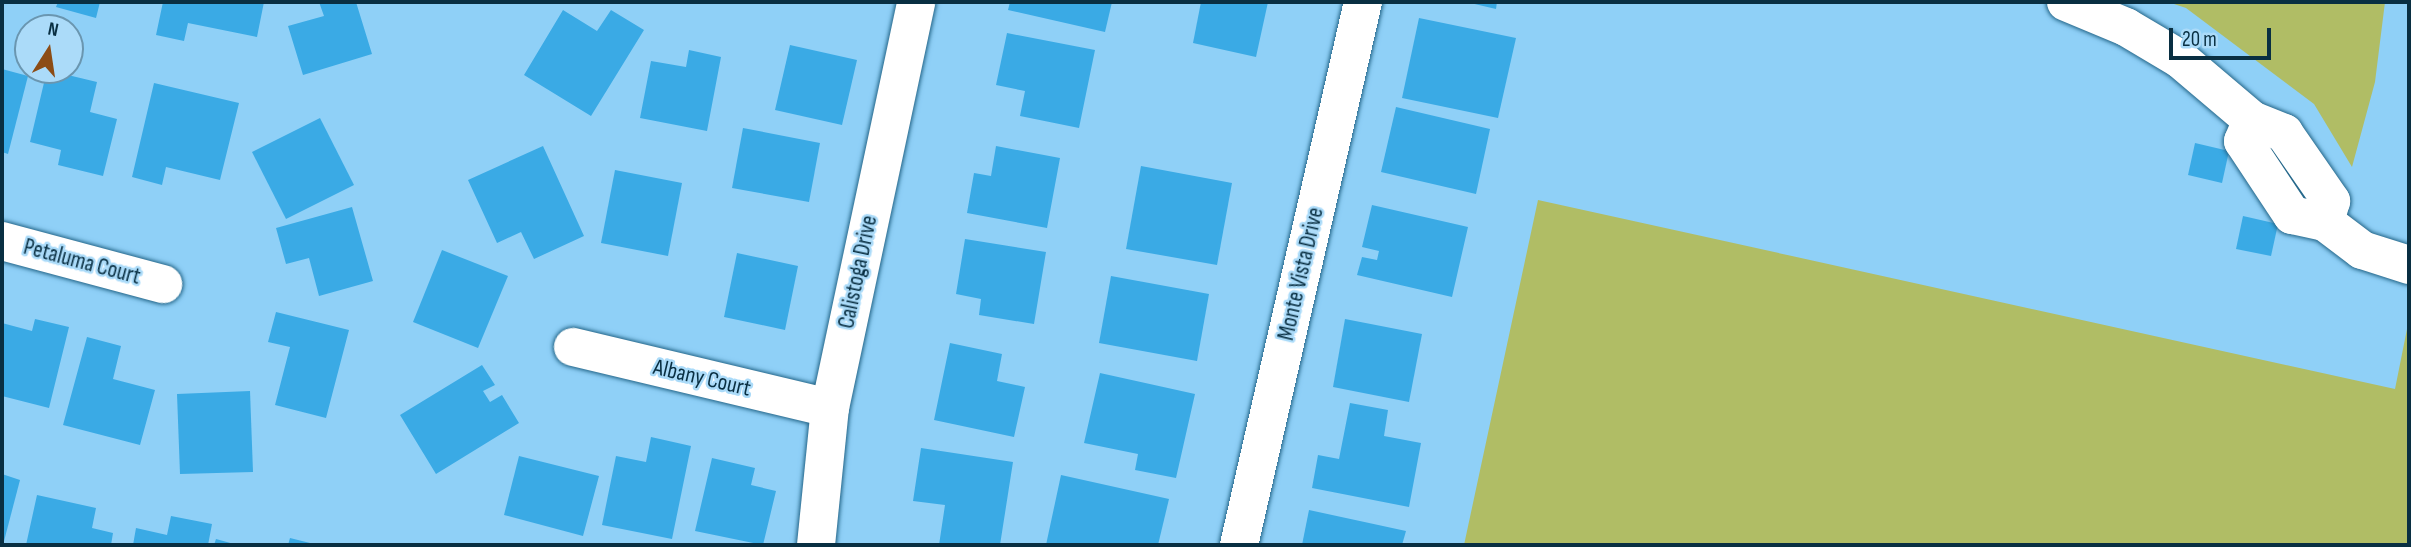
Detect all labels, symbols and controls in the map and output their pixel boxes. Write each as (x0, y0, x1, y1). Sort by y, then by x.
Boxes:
north arrow (14, 14, 84, 84)
scale bar (2173, 14, 2274, 58)
text: N (46, 18, 60, 42)
text: 20 m (2182, 27, 2217, 52)
street label: Monte Vista Drive (1272, 205, 1330, 343)
street label: Calistoga Drive (833, 213, 883, 331)
street label: Petaluma Court (21, 233, 143, 291)
street label: Albany Court (651, 353, 753, 403)

